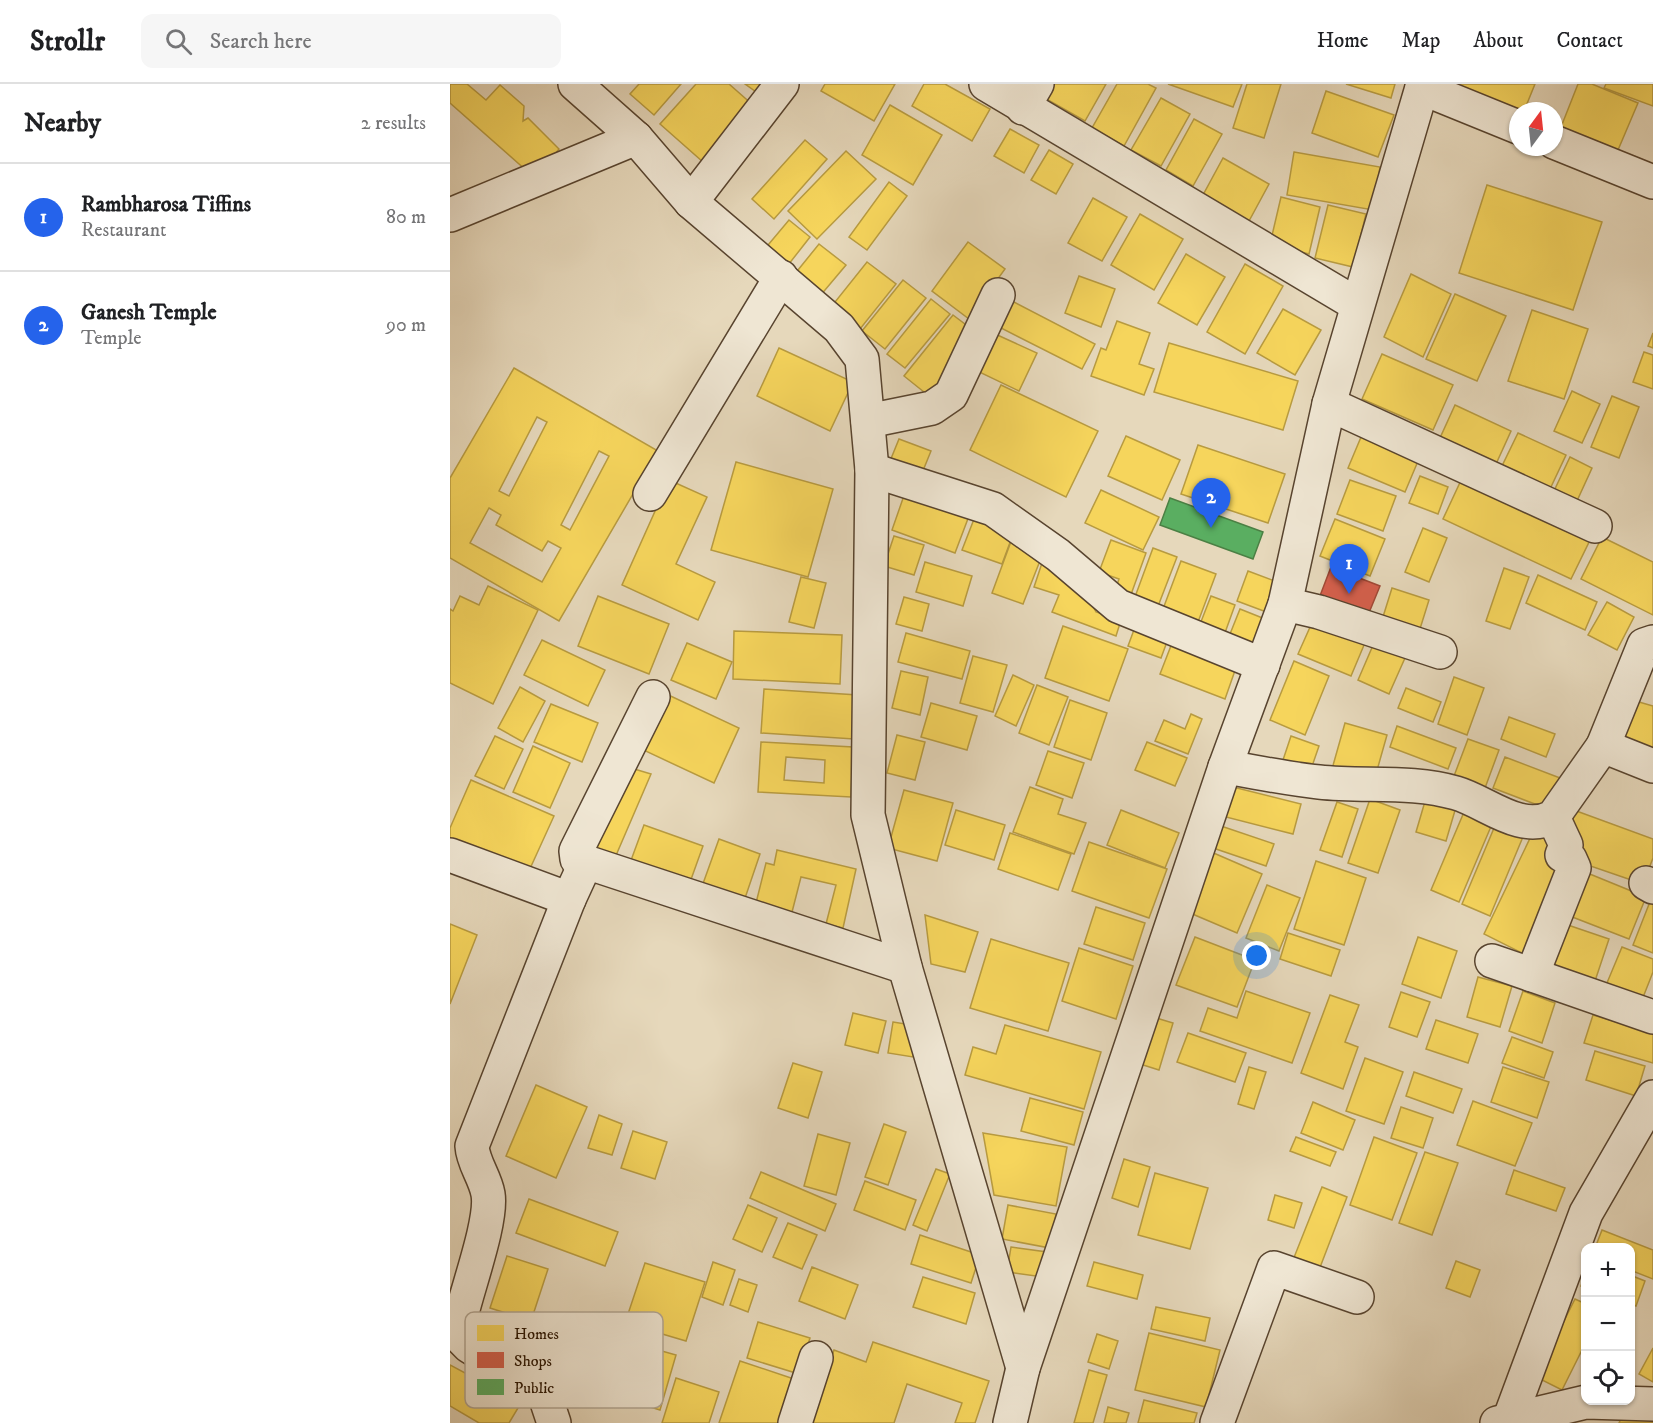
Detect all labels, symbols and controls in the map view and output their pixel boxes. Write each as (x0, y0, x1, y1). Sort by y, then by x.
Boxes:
search box (141, 14, 561, 68)
text: Strollr (30, 24, 105, 59)
icon: search (162, 25, 195, 58)
text: Search here (210, 28, 312, 55)
text: Home (1317, 28, 1369, 54)
text: Map (1402, 28, 1440, 54)
text: About (1473, 28, 1524, 54)
text: Contact (1557, 28, 1623, 54)
north arrow (1509, 102, 1563, 156)
text: Nearby (24, 107, 101, 140)
text: 2 results (361, 111, 426, 136)
text: Rambharosa Tiffins (81, 191, 251, 218)
text: 1 (40, 205, 47, 230)
text: 80 m (386, 205, 426, 230)
text: Restaurant (81, 218, 166, 243)
text: Ganesh Temple (81, 299, 217, 326)
text: 2 (39, 313, 48, 338)
text: 90 m (386, 313, 426, 338)
text: Temple (81, 326, 142, 351)
pin: 2 (1192, 478, 1230, 528)
pin: 1 (1330, 544, 1368, 594)
your location (1242, 941, 1271, 970)
map controls (1581, 1243, 1635, 1405)
button: + (1581, 1243, 1635, 1297)
button: − (1581, 1297, 1635, 1351)
legend (465, 1312, 663, 1408)
text: Homes (514, 1324, 559, 1344)
text: Shops (514, 1351, 552, 1371)
button: locate (1581, 1351, 1635, 1405)
text: Public (514, 1378, 554, 1398)

